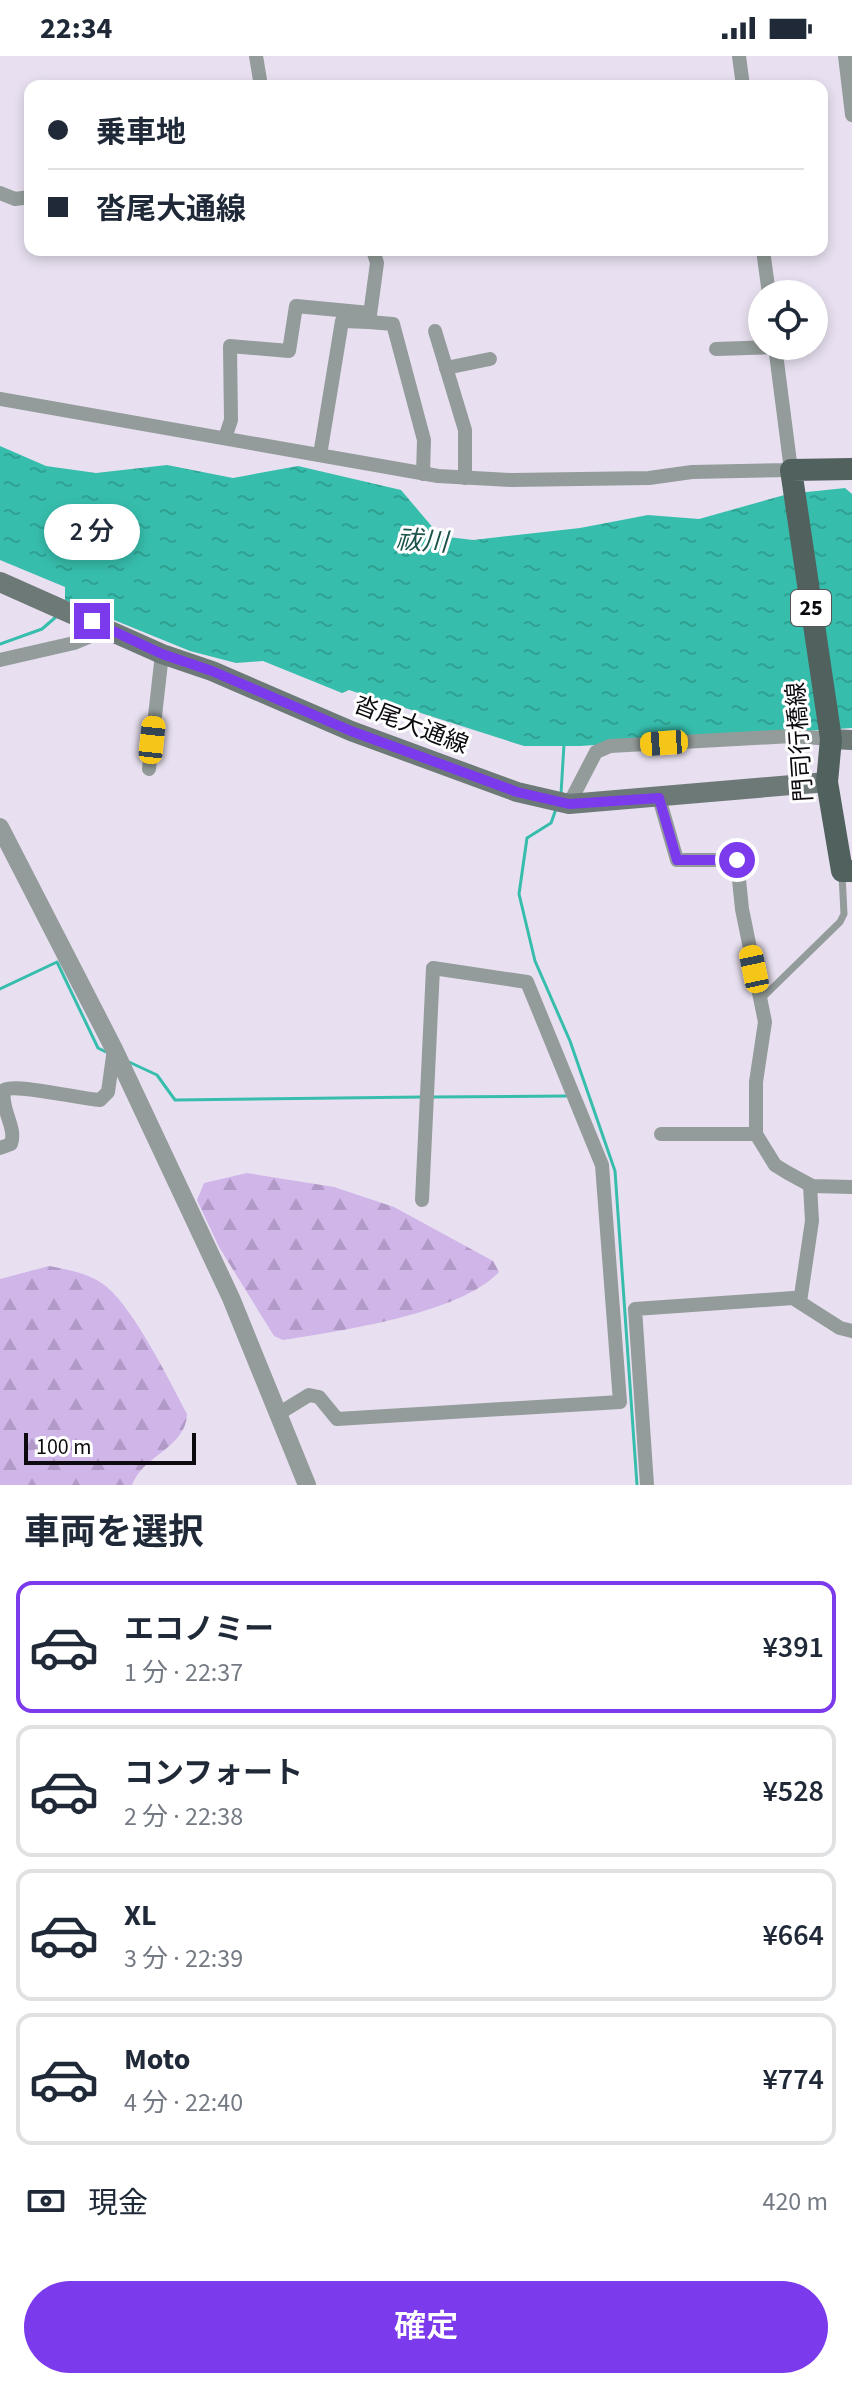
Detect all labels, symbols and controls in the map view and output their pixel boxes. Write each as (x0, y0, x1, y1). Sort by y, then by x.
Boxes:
text: 22:34 (40, 7, 112, 50)
text: 乗車地 (96, 111, 186, 154)
text: 沓尾大通線 (96, 188, 246, 231)
map controls (748, 280, 828, 360)
button: locate (748, 280, 828, 360)
callout: 2 分 (44, 505, 140, 561)
text: 2 分 (70, 513, 114, 550)
water label: 祓川 (395, 521, 452, 561)
road number: 25 (791, 590, 831, 626)
route end (74, 603, 110, 639)
street label: 門司行橋線 (778, 681, 822, 803)
street label: 沓尾大通線 (349, 687, 473, 763)
car (138, 715, 166, 765)
car (639, 729, 689, 757)
route start (719, 842, 755, 878)
car (737, 943, 771, 995)
scale bar (24, 1429, 196, 1465)
text: 100 m (36, 1431, 91, 1463)
text: 車両を選択 (24, 1507, 204, 1558)
text: エコノミー (124, 1608, 274, 1651)
icon: car (28, 1611, 100, 1683)
text: ¥391 (762, 1626, 824, 1669)
text: 1 分 · 22:37 (124, 1654, 243, 1691)
text: コンフォート (124, 1752, 303, 1795)
icon: car (28, 1755, 100, 1827)
text: ¥528 (762, 1770, 824, 1813)
text: 2 分 · 22:38 (124, 1798, 243, 1835)
text: XL (124, 1894, 157, 1937)
icon: car (28, 1899, 100, 1971)
text: ¥664 (762, 1914, 824, 1957)
text: 3 分 · 22:39 (124, 1940, 243, 1977)
text: Moto (124, 2038, 190, 2081)
icon: car (28, 2043, 100, 2115)
text: ¥774 (762, 2058, 824, 2101)
text: 4 分 · 22:40 (124, 2084, 243, 2121)
icon: cash (24, 2179, 68, 2223)
text: 現金 (88, 2182, 148, 2225)
text: 420 m (762, 2183, 828, 2220)
button: 確定 (24, 2281, 828, 2373)

